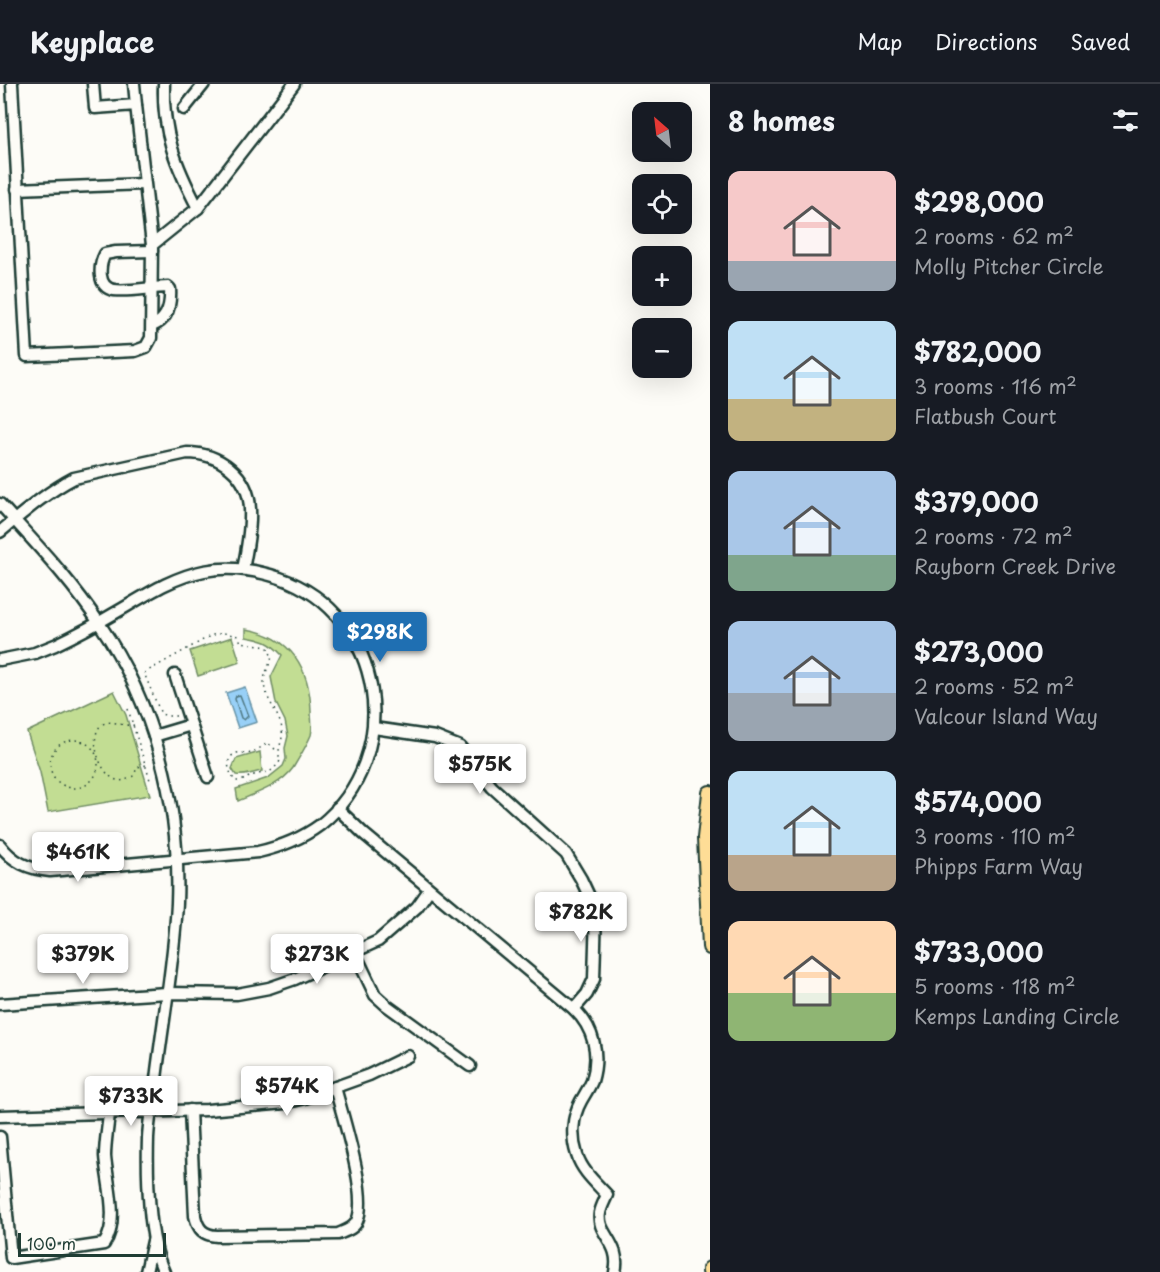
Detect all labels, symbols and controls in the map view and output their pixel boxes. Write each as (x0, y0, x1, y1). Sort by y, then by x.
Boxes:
text: Keyplace (30, 20, 155, 63)
text: Map (857, 25, 902, 57)
text: Directions (935, 25, 1037, 57)
text: Saved (1070, 25, 1130, 57)
text: 8 homes (728, 101, 835, 140)
north arrow (632, 102, 692, 162)
map controls (632, 102, 692, 378)
icon: filters (1109, 104, 1142, 137)
button: locate (632, 174, 692, 234)
text: $298,000 (914, 182, 1044, 221)
icon: home (776, 195, 848, 267)
text: 2 rooms · 62 m² (914, 221, 1074, 251)
button: + (632, 246, 692, 306)
text: Molly Pitcher Circle (914, 251, 1104, 281)
button: − (632, 318, 692, 378)
text: $782,000 (914, 332, 1041, 371)
icon: home (776, 345, 848, 417)
text: 3 rooms · 116 m² (914, 371, 1077, 401)
text: Flatbush Court (914, 401, 1056, 431)
text: $379,000 (914, 482, 1039, 521)
icon: home (776, 495, 848, 567)
text: 2 rooms · 72 m² (914, 521, 1073, 551)
text: Rayborn Creek Drive (914, 551, 1116, 581)
pin: $298K (338, 612, 422, 663)
text: $298K (347, 616, 413, 646)
text: $273,000 (914, 632, 1044, 671)
icon: home (776, 645, 848, 717)
text: 2 rooms · 52 m² (914, 671, 1074, 701)
text: Valcour Island Way (914, 701, 1098, 731)
pin: $575K (438, 744, 522, 795)
text: $575K (448, 748, 512, 778)
text: $574,000 (914, 782, 1042, 821)
icon: home (776, 795, 848, 867)
text: 3 rooms · 110 m² (914, 821, 1076, 851)
pin: $461K (36, 832, 120, 883)
text: $461K (46, 836, 110, 866)
text: Phipps Farm Way (914, 851, 1083, 881)
pin: $782K (539, 892, 623, 943)
text: $782K (549, 896, 613, 926)
text: $733,000 (914, 932, 1043, 971)
pin: $379K (41, 934, 125, 985)
pin: $273K (275, 934, 359, 985)
text: $379K (51, 938, 115, 968)
text: $273K (285, 938, 349, 968)
icon: home (776, 945, 848, 1017)
text: 5 rooms · 118 m² (914, 971, 1076, 1001)
text: Kemps Landing Circle (914, 1001, 1120, 1031)
pin: $574K (245, 1066, 329, 1117)
text: $574K (255, 1070, 319, 1100)
pin: $733K (89, 1076, 173, 1127)
text: $733K (99, 1080, 163, 1110)
scale bar (18, 1230, 166, 1258)
text: 100 m (27, 1231, 76, 1255)

